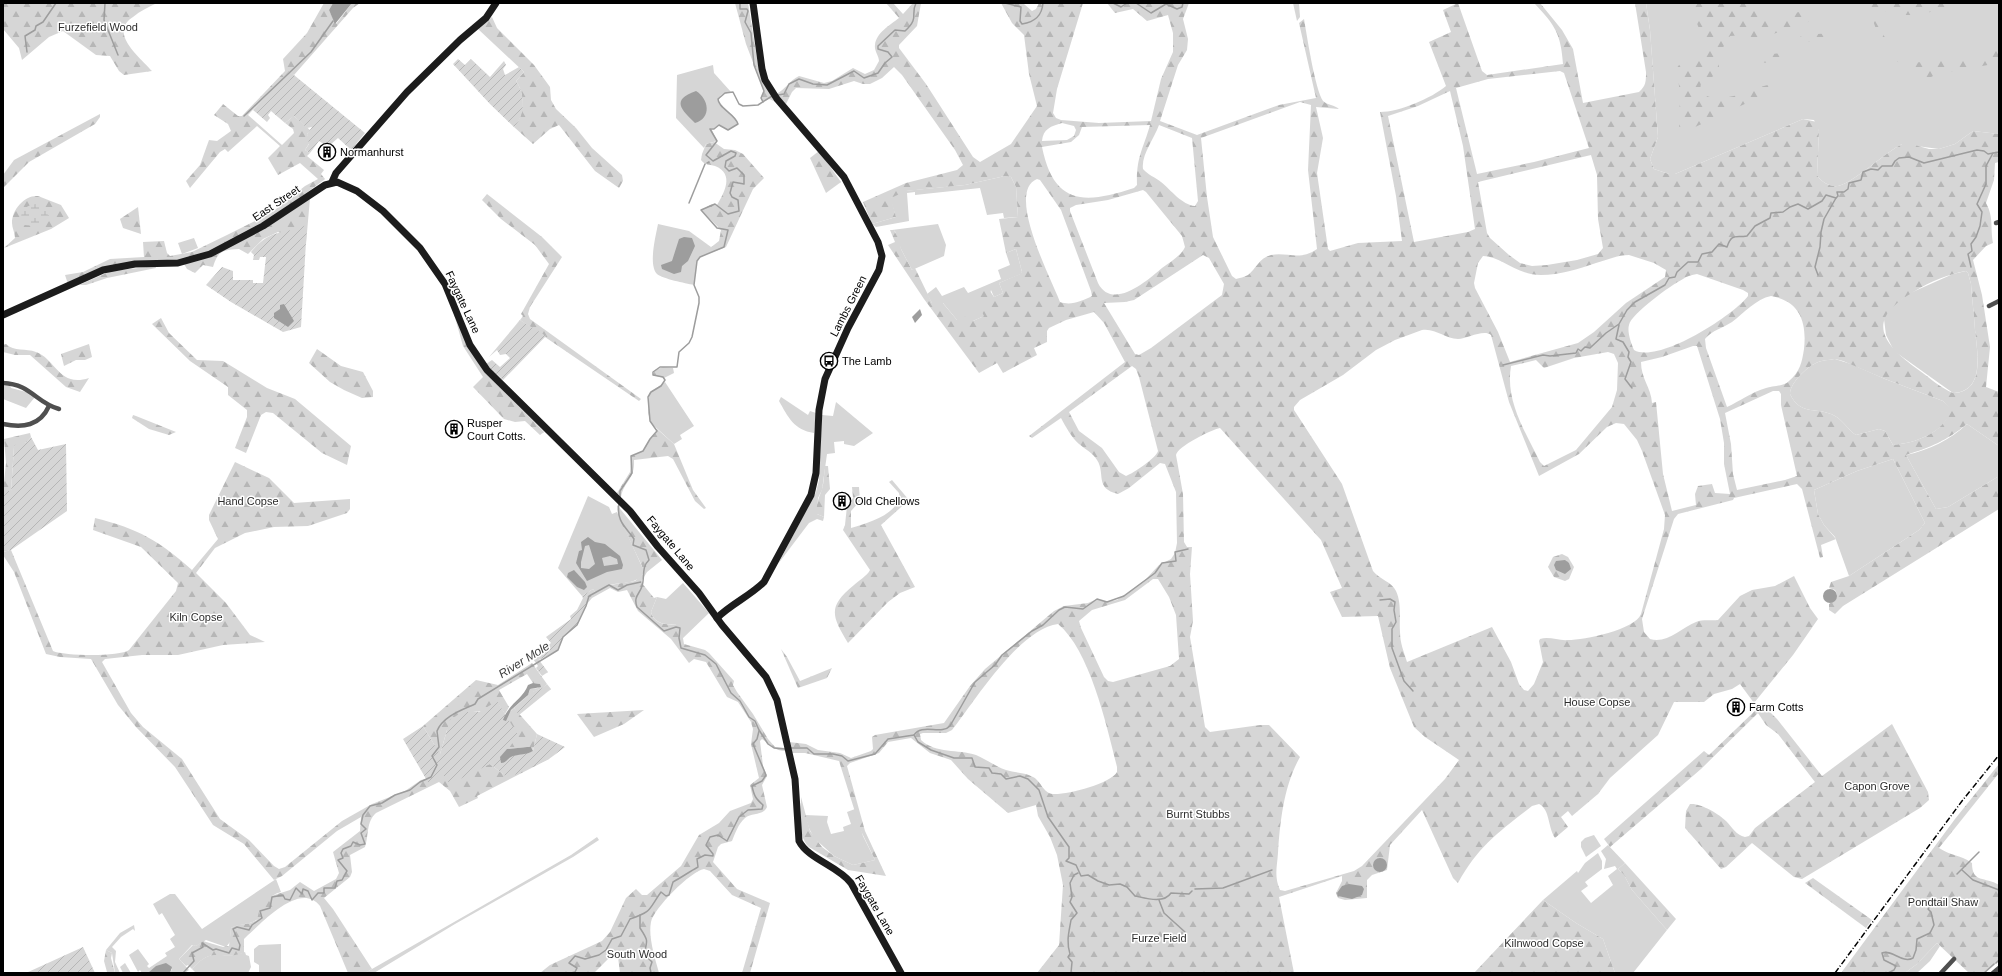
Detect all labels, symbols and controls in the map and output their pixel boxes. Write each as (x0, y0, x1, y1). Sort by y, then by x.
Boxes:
park label: Furzefield Wood (58, 21, 138, 33)
building icon: Normanhurst (317, 142, 337, 162)
place label: Normanhurst (340, 146, 404, 158)
street label: East Street (250, 183, 302, 223)
street label: Faygate Lane (443, 269, 483, 335)
street label: Lambs Green (828, 274, 868, 338)
bus stop icon: The Lamb (819, 351, 839, 371)
place label: The Lamb (842, 355, 892, 367)
place label: Rusper Court Cotts. (467, 417, 526, 442)
building icon: Rusper Court Cotts. (444, 419, 464, 439)
building icon: Old Chellows (832, 491, 852, 511)
park label: Hand Copse (217, 495, 279, 507)
place label: Old Chellows (855, 495, 920, 507)
street label: Faygate Lane (645, 513, 697, 573)
park label: Kiln Copse (169, 611, 223, 623)
water label: River Mole (496, 639, 552, 681)
park label: House Copse (1564, 696, 1630, 708)
building icon: Farm Cotts (1726, 697, 1746, 717)
place label: Farm Cotts (1749, 701, 1804, 713)
park label: Capon Grove (1844, 780, 1910, 792)
park label: Burnt Stubbs (1166, 808, 1230, 820)
street label: Faygate Lane (853, 873, 897, 937)
park label: Pondtail Shaw (1908, 896, 1978, 908)
park label: Furze Field (1131, 932, 1187, 944)
park label: Kilnwood Copse (1504, 937, 1584, 949)
park label: South Wood (607, 948, 667, 960)

